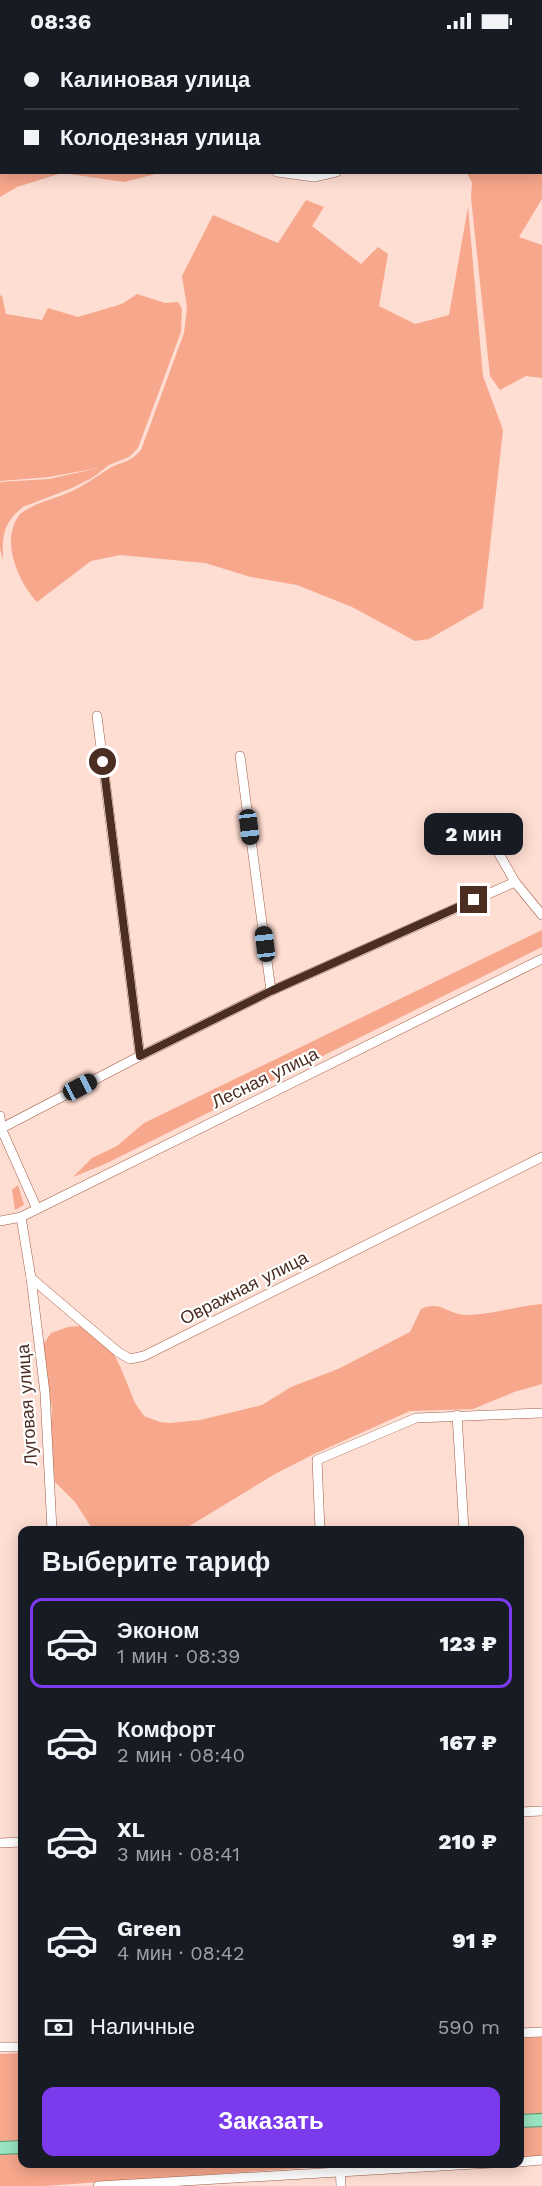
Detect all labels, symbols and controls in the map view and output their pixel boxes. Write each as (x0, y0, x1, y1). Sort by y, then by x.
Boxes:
text: 08:36 (30, 9, 91, 34)
text: Калиновая улица (60, 67, 250, 92)
text: Колодезная улица (60, 125, 260, 150)
route start (89, 748, 116, 775)
car (238, 808, 260, 846)
callout: 2 мин (424, 813, 524, 855)
text: 2 мин (445, 822, 502, 846)
route end (460, 886, 487, 913)
car (254, 925, 276, 963)
street label: Лесная улица (208, 1042, 322, 1112)
car (60, 1071, 100, 1103)
street label: Овражная улица (176, 1246, 312, 1329)
street label: Луговая улица (12, 1342, 41, 1467)
text: Выберите тариф (42, 1546, 270, 1578)
icon: car (45, 1616, 99, 1670)
text: Эконом (117, 1618, 200, 1643)
text: 123 ₽ (440, 1631, 497, 1656)
text: 1 мин · 08:39 (117, 1644, 240, 1668)
icon: car (45, 1715, 99, 1769)
text: Комфорт (117, 1717, 216, 1742)
text: 167 ₽ (440, 1730, 497, 1755)
text: 2 мин · 08:40 (117, 1743, 245, 1767)
icon: car (45, 1814, 99, 1868)
text: XL (117, 1817, 145, 1842)
text: 210 ₽ (438, 1829, 497, 1854)
text: 3 мин · 08:41 (117, 1842, 240, 1866)
icon: car (45, 1913, 99, 1967)
text: Green (117, 1916, 181, 1941)
text: 91 ₽ (452, 1928, 497, 1953)
text: 4 мин · 08:42 (117, 1941, 245, 1965)
icon: cash (42, 2011, 75, 2044)
text: Наличные (90, 2014, 195, 2039)
text: 590 m (438, 2015, 500, 2039)
button: Заказать (42, 2087, 500, 2156)

